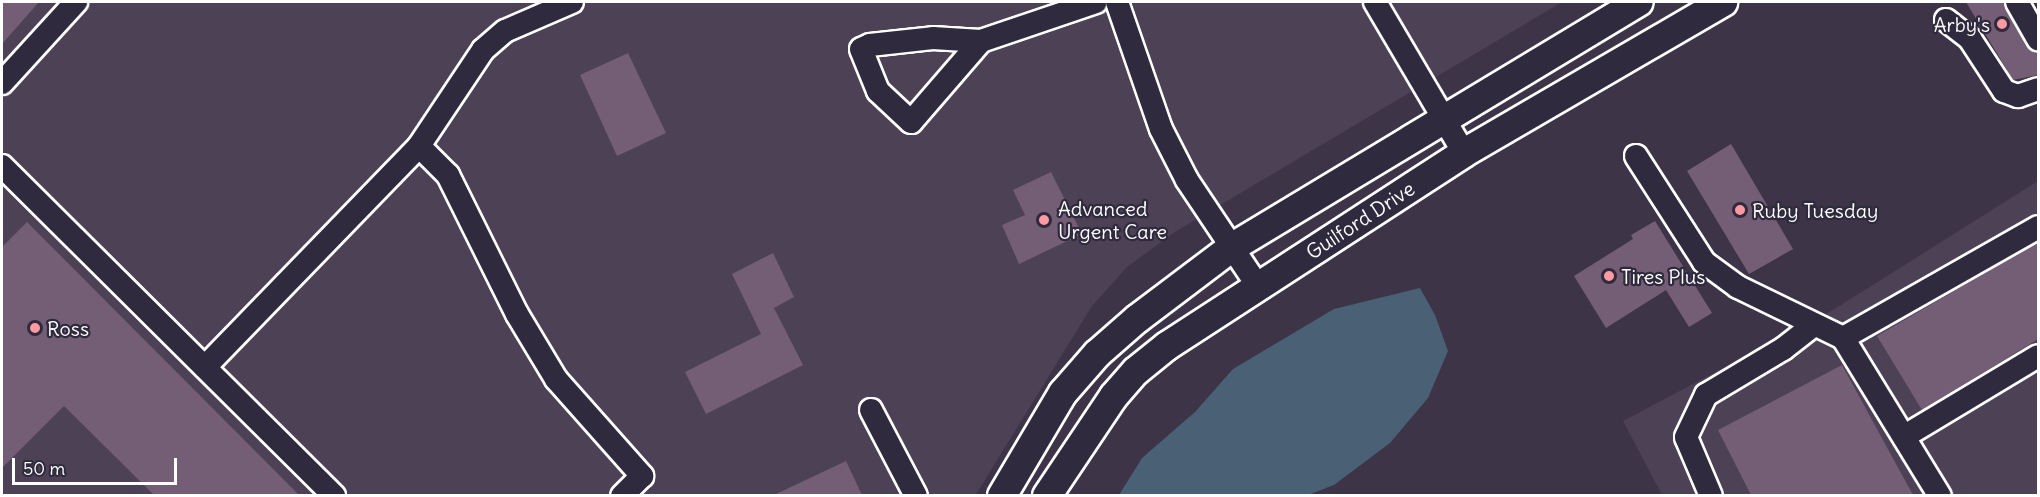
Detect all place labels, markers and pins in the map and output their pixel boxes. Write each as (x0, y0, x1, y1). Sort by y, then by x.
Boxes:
place label: Arby's (1934, 12, 1990, 36)
marker: Arby's (1995, 17, 2009, 31)
place label: Advanced Urgent Care (1058, 196, 1167, 243)
place label: Ruby Tuesday (1752, 198, 1878, 222)
marker: Ruby Tuesday (1733, 203, 1747, 217)
marker: Advanced Urgent Care (1035, 211, 1053, 229)
place label: Tires Plus (1621, 264, 1705, 288)
marker: Tires Plus (1602, 269, 1616, 283)
place label: Ross (47, 316, 89, 340)
marker: Ross (28, 321, 42, 335)

